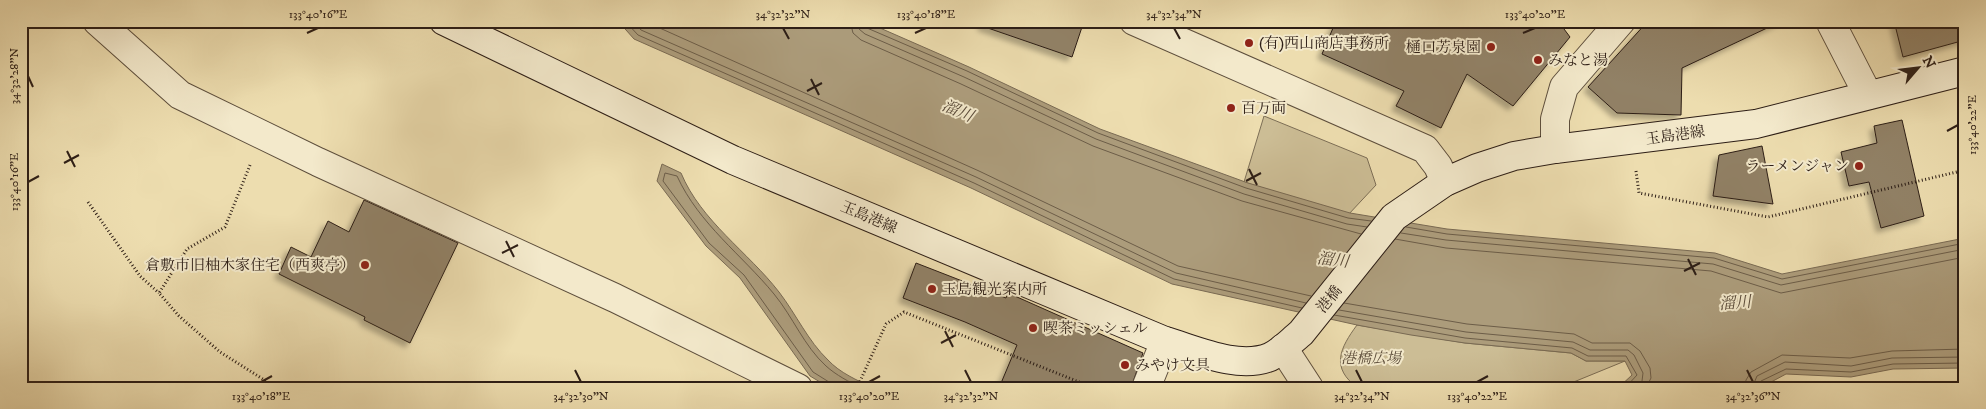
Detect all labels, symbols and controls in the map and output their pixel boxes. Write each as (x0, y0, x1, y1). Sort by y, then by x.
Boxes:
text: 133°40'16"E (289, 7, 348, 22)
text: 34°32'32"N (756, 7, 811, 22)
text: 133°40'18"E (897, 7, 956, 22)
text: 34°32'34"N (1146, 7, 1202, 22)
text: 133°40'20"E (1505, 7, 1566, 22)
place label: (有)西山商店事務所 (1259, 34, 1389, 53)
marker: (有)西山商店事務所 (1243, 37, 1255, 49)
place label: 樋口芳泉園 (1406, 38, 1481, 57)
marker: 樋口芳泉園 (1485, 41, 1497, 53)
north arrow (1894, 42, 1944, 92)
text: 34°32'28"N (7, 48, 22, 104)
place label: みなと湯 (1548, 51, 1608, 70)
text: N (1918, 53, 1939, 72)
marker: みなと湯 (1532, 54, 1544, 66)
water label: 溜川 (939, 95, 978, 127)
text: 133°40'22"E (1965, 95, 1980, 155)
place label: 百万両 (1241, 99, 1286, 118)
marker: 百万両 (1225, 102, 1237, 114)
street label: 玉島港線 (1644, 122, 1706, 149)
text: 133°40'16"E (7, 152, 22, 211)
place label: ラーメンジャン (1745, 157, 1849, 176)
marker: ラーメンジャン (1853, 160, 1865, 172)
street label: 玉島港線 (837, 197, 900, 238)
water label: 溜川 (1316, 248, 1352, 272)
place label: 倉敷市旧柚木家住宅（西爽亭） (145, 256, 355, 275)
marker: 倉敷市旧柚木家住宅（西爽亭） (359, 259, 371, 271)
place label: 玉島観光案内所 (942, 280, 1047, 299)
street label: 港橋 (1313, 282, 1346, 317)
marker: 玉島観光案内所 (926, 283, 938, 295)
water label: 溜川 (1718, 291, 1754, 314)
place label: 喫茶ミッシェル (1043, 319, 1147, 338)
marker: 喫茶ミッシェル (1027, 322, 1039, 334)
park label: 港橋広場 (1341, 349, 1403, 368)
place label: みやけ文具 (1135, 356, 1210, 375)
marker: みやけ文具 (1119, 359, 1131, 371)
text: 133°40'18"E (232, 389, 291, 404)
text: 34°32'30"N (553, 389, 609, 404)
text: 133°40'20"E (839, 389, 900, 404)
text: 34°32'32"N (944, 389, 999, 404)
text: 34°32'34"N (1334, 389, 1390, 404)
text: 133°40'22"E (1447, 389, 1507, 404)
text: 34°32'36"N (1725, 389, 1781, 404)

